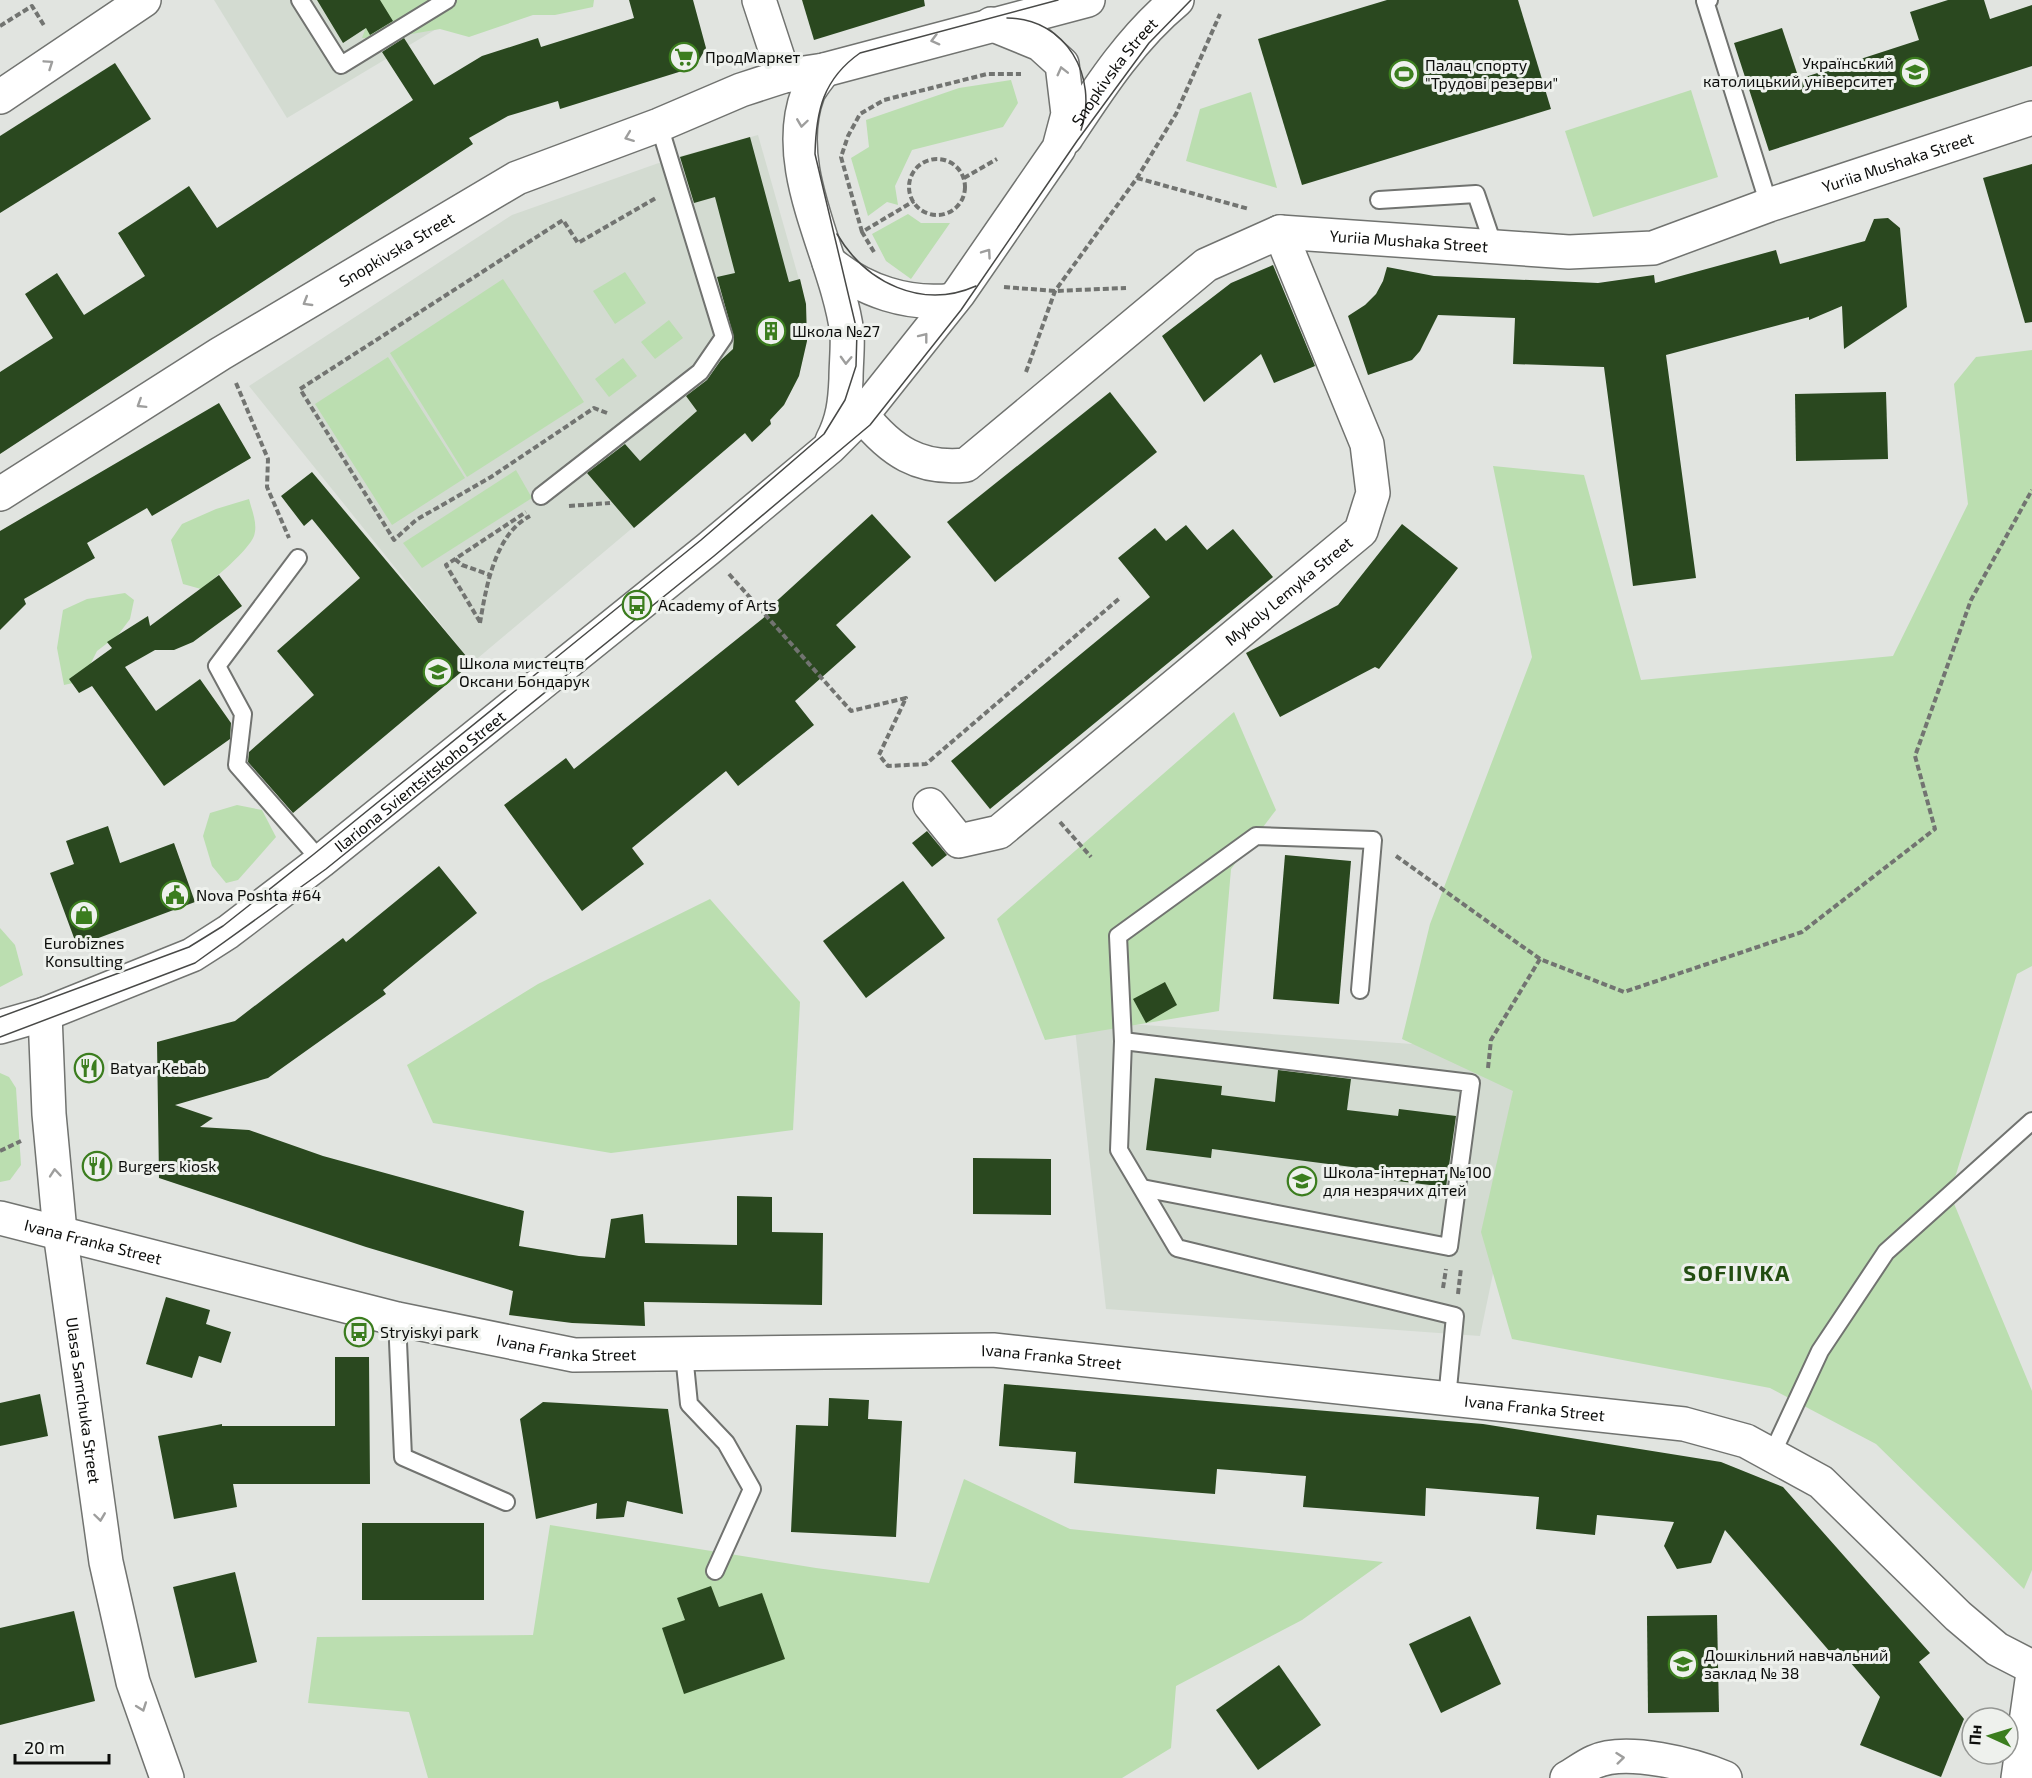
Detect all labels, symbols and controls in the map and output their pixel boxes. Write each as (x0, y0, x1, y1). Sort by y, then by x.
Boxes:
street label: Snopkivska Street (1067, 14, 1161, 129)
one-way arrow (930, 32, 940, 45)
supermarket icon: ПродМаркет (668, 41, 700, 73)
place label: ПродМаркет (705, 47, 800, 66)
place label: Український католицький університет (1703, 53, 1894, 91)
place label: Палац спорту "Трудові резерви" (1425, 55, 1558, 93)
school or university icon: Український католицький університет (1899, 56, 1931, 88)
sports icon: Палац спорту "Трудові резерви" (1388, 58, 1420, 90)
one-way arrow (42, 60, 53, 71)
one-way arrow (1056, 66, 1069, 76)
one-way arrow (797, 118, 809, 128)
street label: Yuriia Mushaka Street (1819, 128, 1976, 196)
one-way arrow (624, 129, 635, 142)
street label: Snopkivska Street (335, 208, 457, 290)
street label: Yuriia Mushaka Street (1329, 225, 1489, 255)
one-way arrow (980, 249, 991, 260)
one-way arrow (303, 295, 313, 306)
building icon: Школа №27 (755, 315, 787, 347)
place label: Школа №27 (792, 321, 880, 340)
one-way arrow (917, 332, 928, 343)
one-way arrow (840, 356, 853, 365)
one-way arrow (137, 397, 147, 409)
street label: Mykoly Lemyka Street (1221, 532, 1356, 649)
bus stop icon: Academy of Arts (621, 589, 653, 621)
place label: Academy of Arts (658, 595, 777, 614)
place label: Школа мистецтв Оксани Бондарук (459, 653, 590, 691)
school or university icon: Школа мистецтв Оксани Бондарук (422, 656, 454, 688)
street label: Ilariona Svientsitskoho Street (330, 706, 509, 855)
public building icon: Nova Poshta #64 (159, 879, 191, 911)
place label: Nova Poshta #64 (196, 885, 321, 904)
shop icon: Eurobiznes Konsulting (68, 899, 100, 931)
place label: Eurobiznes Konsulting (44, 933, 124, 970)
restaurant icon: Batyar Kebab (73, 1052, 105, 1084)
place label: Batyar Kebab (110, 1058, 206, 1077)
restaurant icon: Burgers kiosk (81, 1150, 113, 1182)
place label: Burgers kiosk (118, 1156, 216, 1175)
place label: Школа-інтернат №100 для незрячих дітей (1323, 1162, 1492, 1199)
school or university icon: Школа-інтернат №100 для незрячих дітей (1286, 1165, 1318, 1197)
one-way arrow (49, 1169, 62, 1178)
street label: Ivana Franka Street (22, 1215, 164, 1268)
district label: SOFIIVKA (1683, 1259, 1791, 1285)
street label: Ulasa Samchuka Street (63, 1316, 105, 1485)
bus stop icon: Stryiskyi park (343, 1316, 375, 1348)
place label: Stryiskyi park (380, 1322, 479, 1341)
street label: Ivana Franka Street (495, 1330, 636, 1364)
street label: Ivana Franka Street (981, 1340, 1123, 1373)
street label: Ivana Franka Street (1464, 1391, 1606, 1424)
one-way arrow (93, 1512, 105, 1521)
place label: Дошкільний навчальний заклад № 38 (1704, 1645, 1888, 1682)
school or university icon: Дошкільний навчальний заклад № 38 (1667, 1648, 1699, 1680)
one-way arrow (134, 1701, 147, 1712)
north arrow (1960, 1706, 2020, 1766)
text: Пн (1964, 1724, 1985, 1746)
scale bar (15, 1727, 110, 1765)
text: 20 m (24, 1736, 65, 1758)
one-way arrow (1616, 1752, 1625, 1765)

